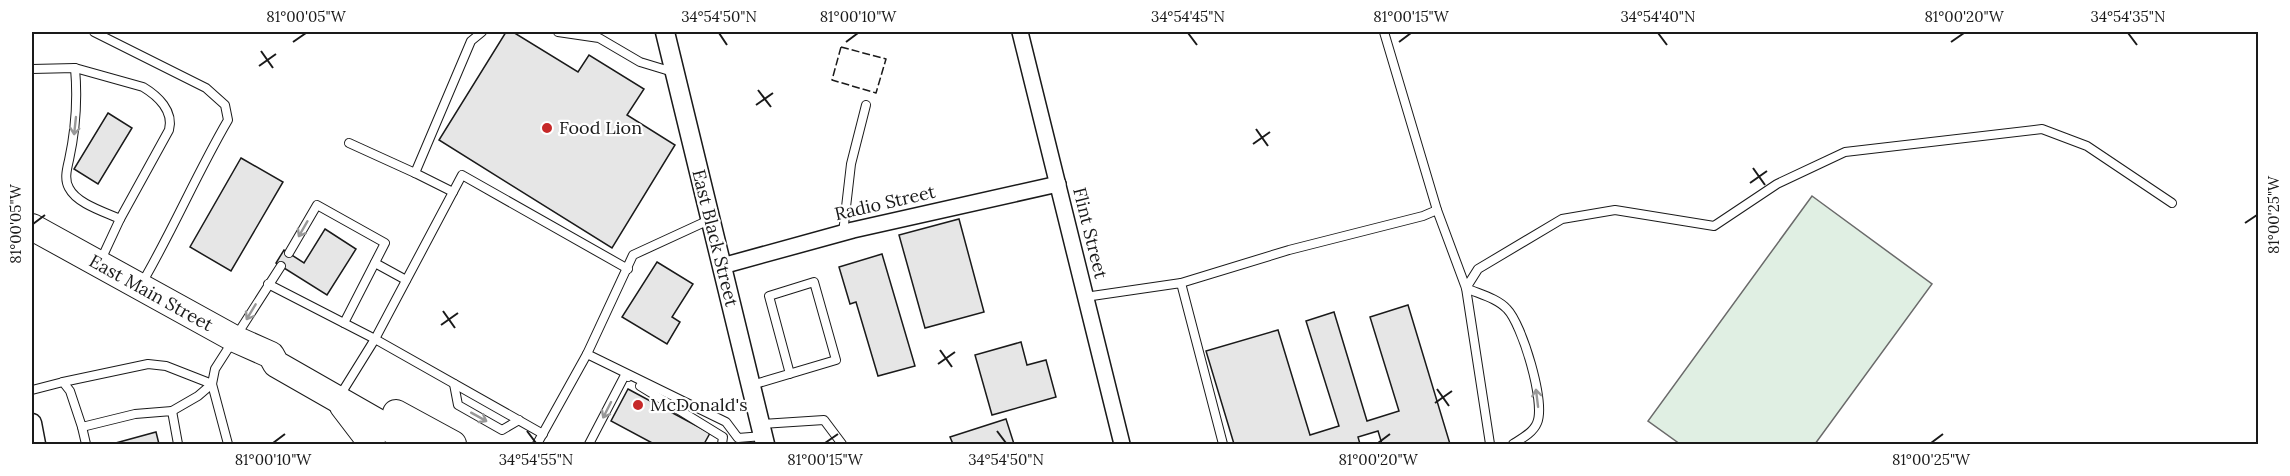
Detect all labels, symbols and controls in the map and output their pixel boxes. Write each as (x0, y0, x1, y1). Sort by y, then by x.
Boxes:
text: 81°00'05"W (266, 7, 347, 26)
text: 34°54'50"N (681, 7, 757, 26)
text: 81°00'10"W (820, 7, 897, 26)
text: 34°54'45"N (1151, 7, 1225, 26)
text: 81°00'15"W (1373, 7, 1450, 26)
text: 34°54'40"N (1621, 7, 1696, 26)
text: 81°00'20"W (1924, 7, 2005, 26)
text: 34°54'35"N (2091, 7, 2165, 26)
one-way arrow (69, 115, 80, 135)
place label: Food Lion (559, 116, 642, 139)
marker: Food Lion (540, 121, 554, 135)
street label: East Black Street (687, 167, 744, 309)
text: 81°00'25"W (2264, 175, 2283, 254)
street label: Radio Street (832, 180, 938, 225)
text: 81°00'05"W (6, 183, 25, 264)
street label: Flint Street (1068, 185, 1113, 281)
one-way arrow (297, 220, 309, 237)
street label: East Main Street (85, 249, 217, 336)
one-way arrow (245, 303, 257, 320)
one-way arrow (1532, 388, 1543, 408)
place label: McDonald's (650, 393, 748, 416)
marker: McDonald's (631, 398, 645, 412)
one-way arrow (601, 400, 612, 418)
one-way arrow (470, 411, 487, 423)
text: 81°00'10"W (235, 450, 312, 469)
text: 34°54'55"N (499, 450, 573, 469)
text: 81°00'15"W (787, 450, 864, 469)
text: 34°54'50"N (968, 450, 1044, 469)
text: 81°00'20"W (1338, 450, 1419, 469)
text: 81°00'25"W (1892, 450, 1971, 469)

